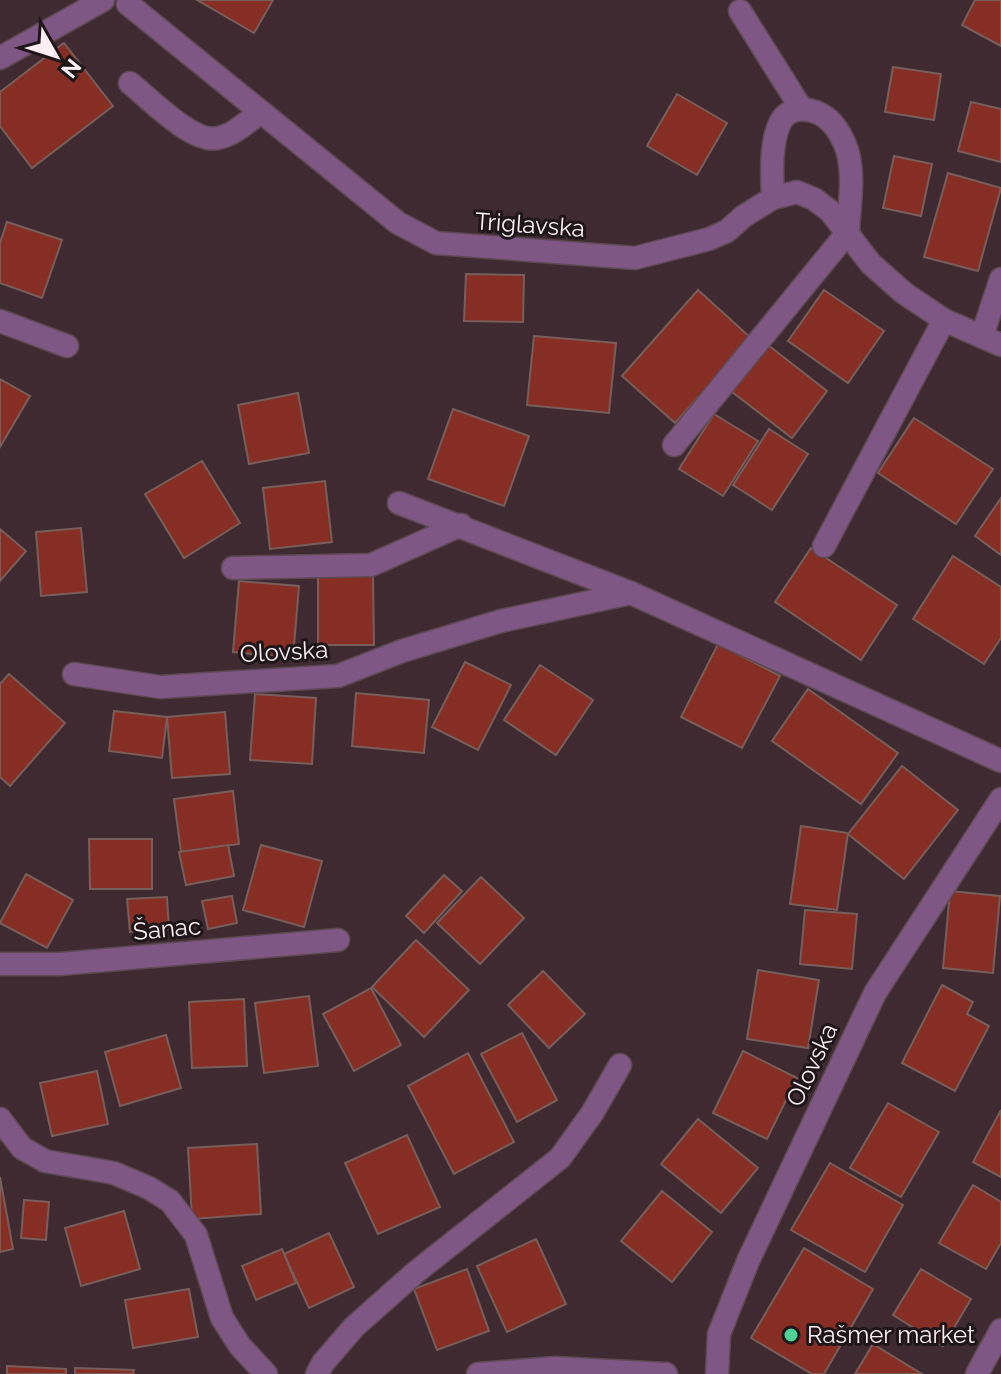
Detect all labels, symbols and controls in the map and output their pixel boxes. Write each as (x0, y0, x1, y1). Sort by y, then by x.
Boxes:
north arrow (16, 16, 96, 96)
text: N (56, 54, 87, 83)
street label: Triglavska (474, 206, 586, 243)
street label: Olovska (239, 635, 329, 668)
street label: Šanac (132, 910, 202, 946)
street label: Olovska (780, 1019, 843, 1111)
place label: Rašmer market (807, 1320, 975, 1349)
marker: Rašmer market (782, 1326, 800, 1344)

